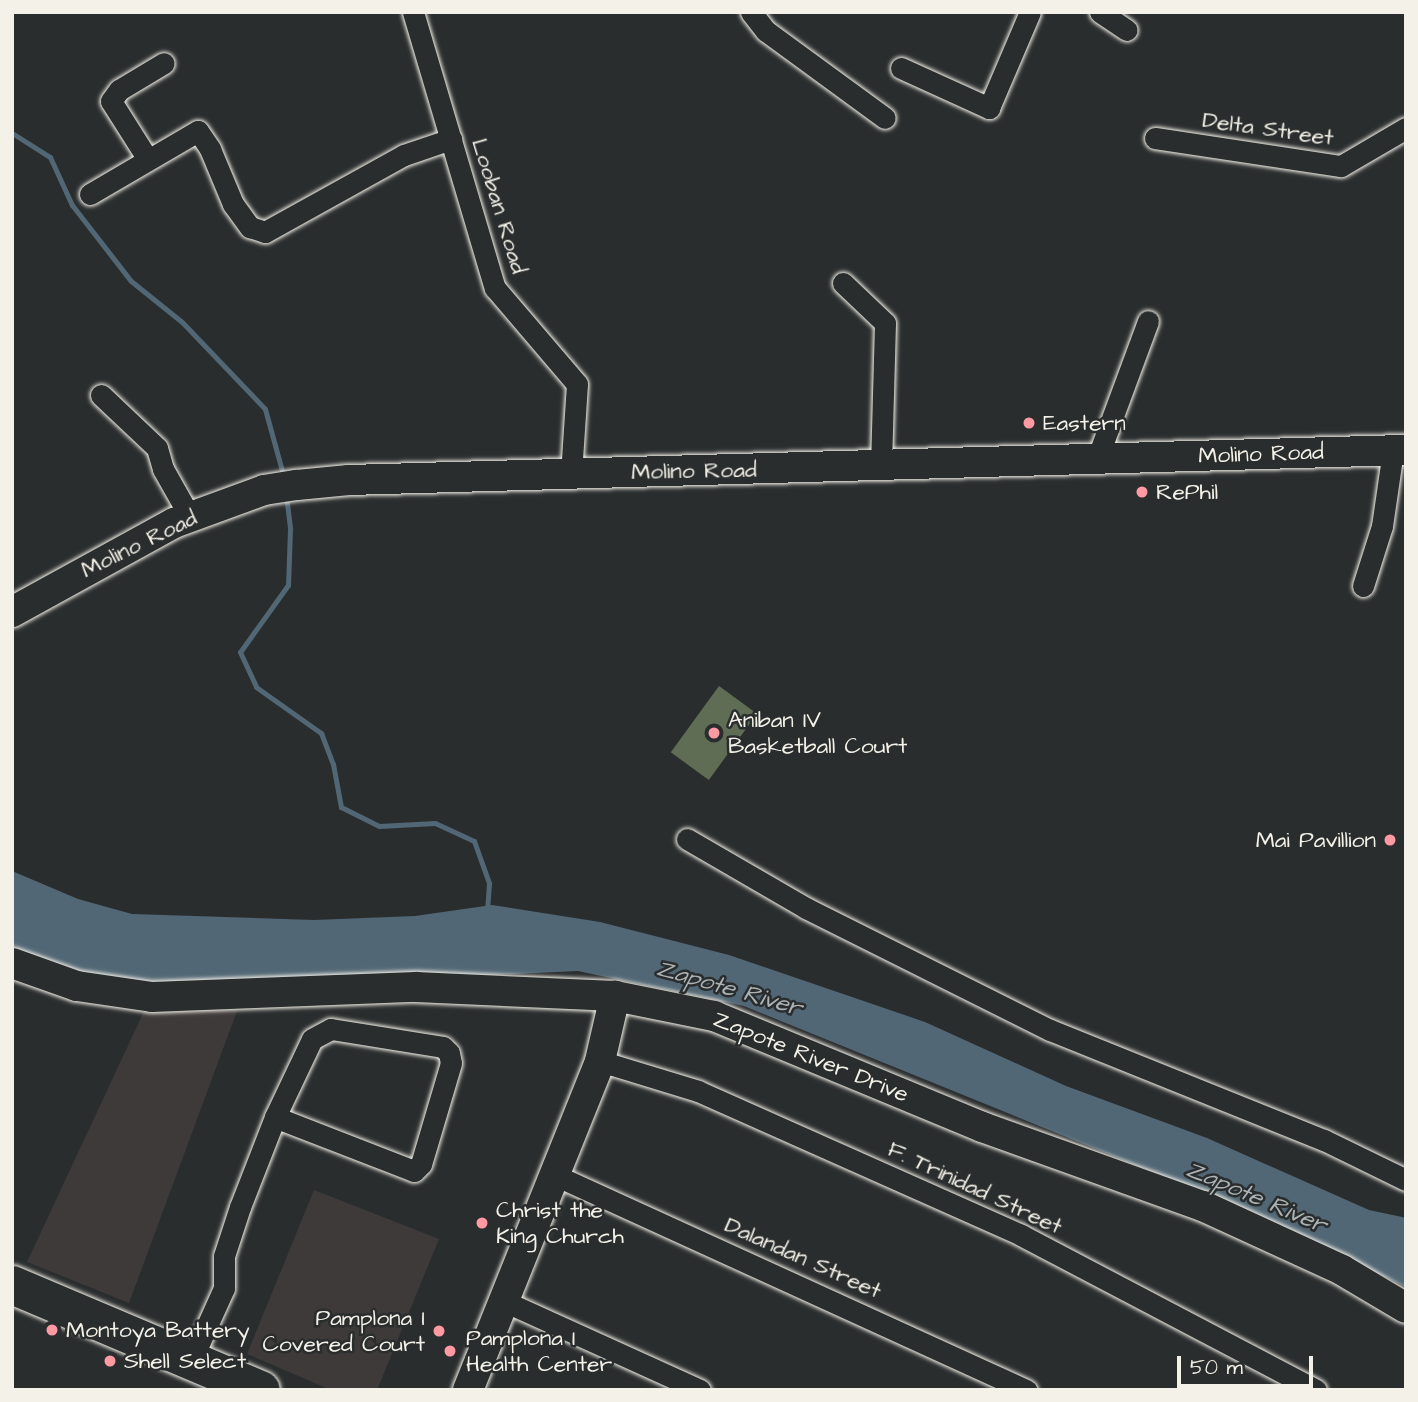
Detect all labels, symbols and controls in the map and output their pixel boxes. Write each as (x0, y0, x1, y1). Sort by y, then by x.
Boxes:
street label: Delta Street (1201, 106, 1335, 152)
street label: Looban Road (465, 135, 533, 277)
place label: Eastern (1043, 409, 1126, 437)
marker: Eastern (1021, 415, 1037, 431)
street label: Molino Road (1198, 438, 1324, 470)
street label: Molino Road (631, 456, 757, 486)
place label: RePhil (1156, 478, 1218, 506)
marker: RePhil (1134, 484, 1150, 500)
street label: Molino Road (77, 504, 201, 584)
place label: Aniban IV Basketball Court (728, 706, 907, 760)
marker: Aniban IV Basketball Court (706, 725, 722, 741)
place label: Mai Pavillion (1256, 826, 1376, 854)
marker: Mai Pavillion (1382, 832, 1398, 848)
water label: Zapote River (653, 955, 805, 1023)
street label: Zapote River Drive (709, 1005, 913, 1109)
street label: F. Trinidad Street (883, 1135, 1067, 1241)
water label: Zapote River (1182, 1156, 1330, 1240)
place label: Christ the King Church (496, 1196, 624, 1250)
street label: Dalandan Street (720, 1211, 886, 1305)
marker: Christ the King Church (474, 1215, 490, 1231)
place label: Pamplona I Covered Court (262, 1304, 425, 1358)
place label: Montoya Battery (66, 1316, 250, 1344)
marker: Montoya Battery (44, 1322, 60, 1338)
marker: Pamplona I Covered Court (431, 1323, 447, 1339)
place label: Pamplona I Health Center (466, 1324, 612, 1378)
marker: Pamplona I Health Center (440, 1341, 460, 1361)
scale bar (1180, 1342, 1316, 1386)
place label: Shell Select (124, 1347, 246, 1375)
marker: Shell Select (102, 1353, 118, 1369)
text: 50 m (1190, 1353, 1243, 1382)

